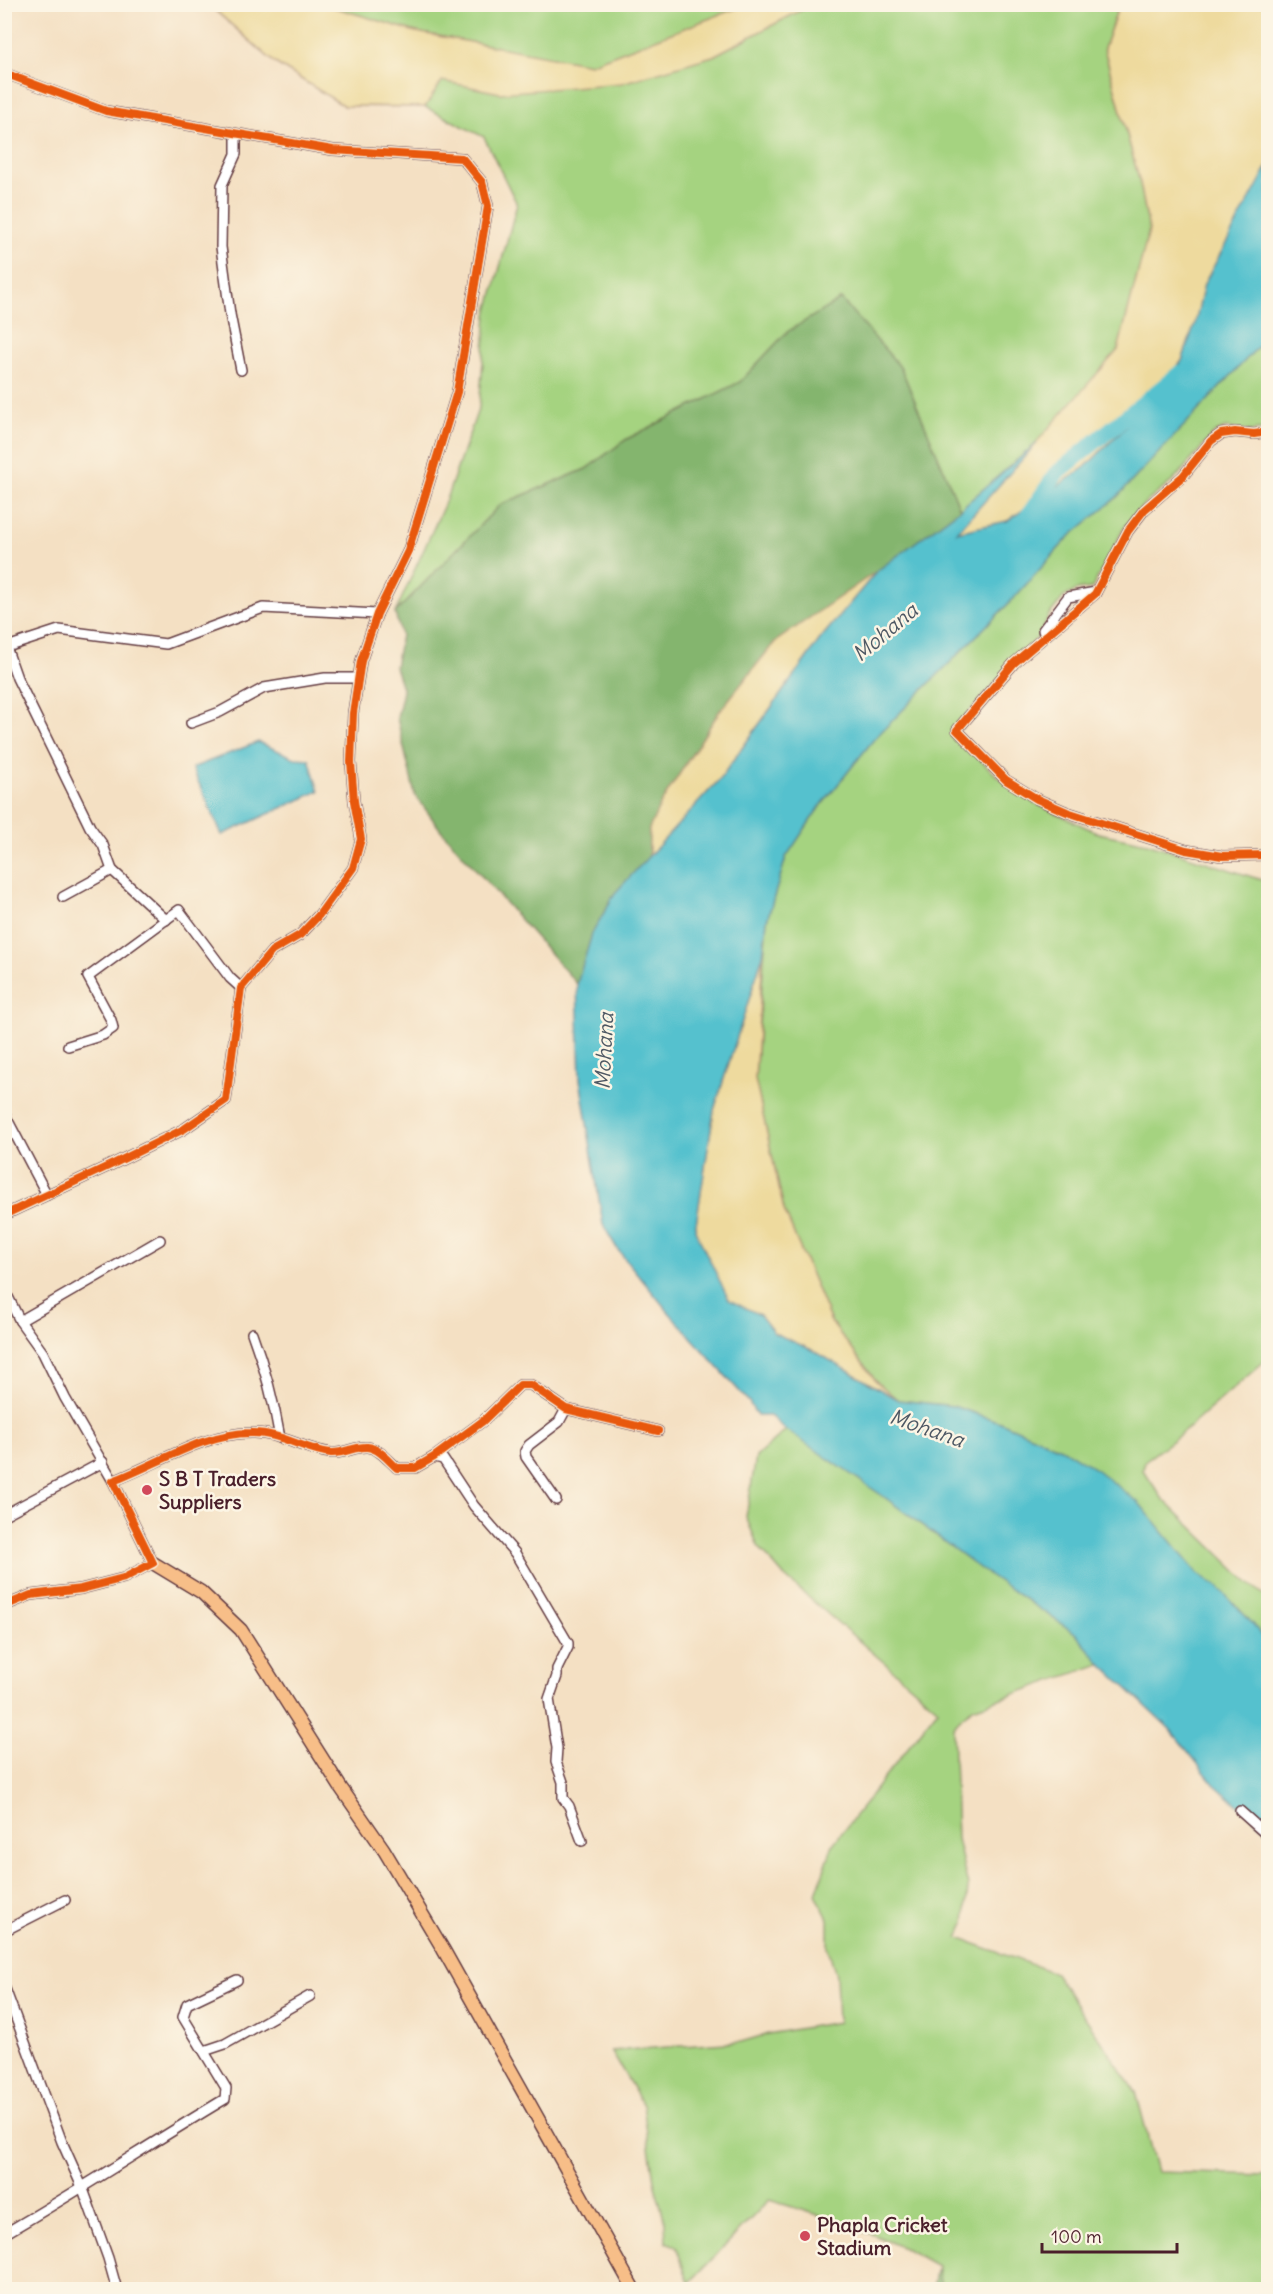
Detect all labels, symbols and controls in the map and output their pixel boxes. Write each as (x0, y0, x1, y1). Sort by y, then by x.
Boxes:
water label: Mohana (847, 596, 924, 667)
water label: Mohana (589, 1011, 620, 1090)
water label: Mohana (886, 1403, 969, 1454)
place label: S B T Traders Suppliers (159, 1466, 276, 1514)
marker: S B T Traders Suppliers (140, 1483, 154, 1497)
place label: Phapla Cricket Stadium (817, 2212, 948, 2260)
scale bar (1042, 2216, 1177, 2254)
text: 100 m (1051, 2225, 1102, 2248)
marker: Phapla Cricket Stadium (798, 2229, 812, 2243)

